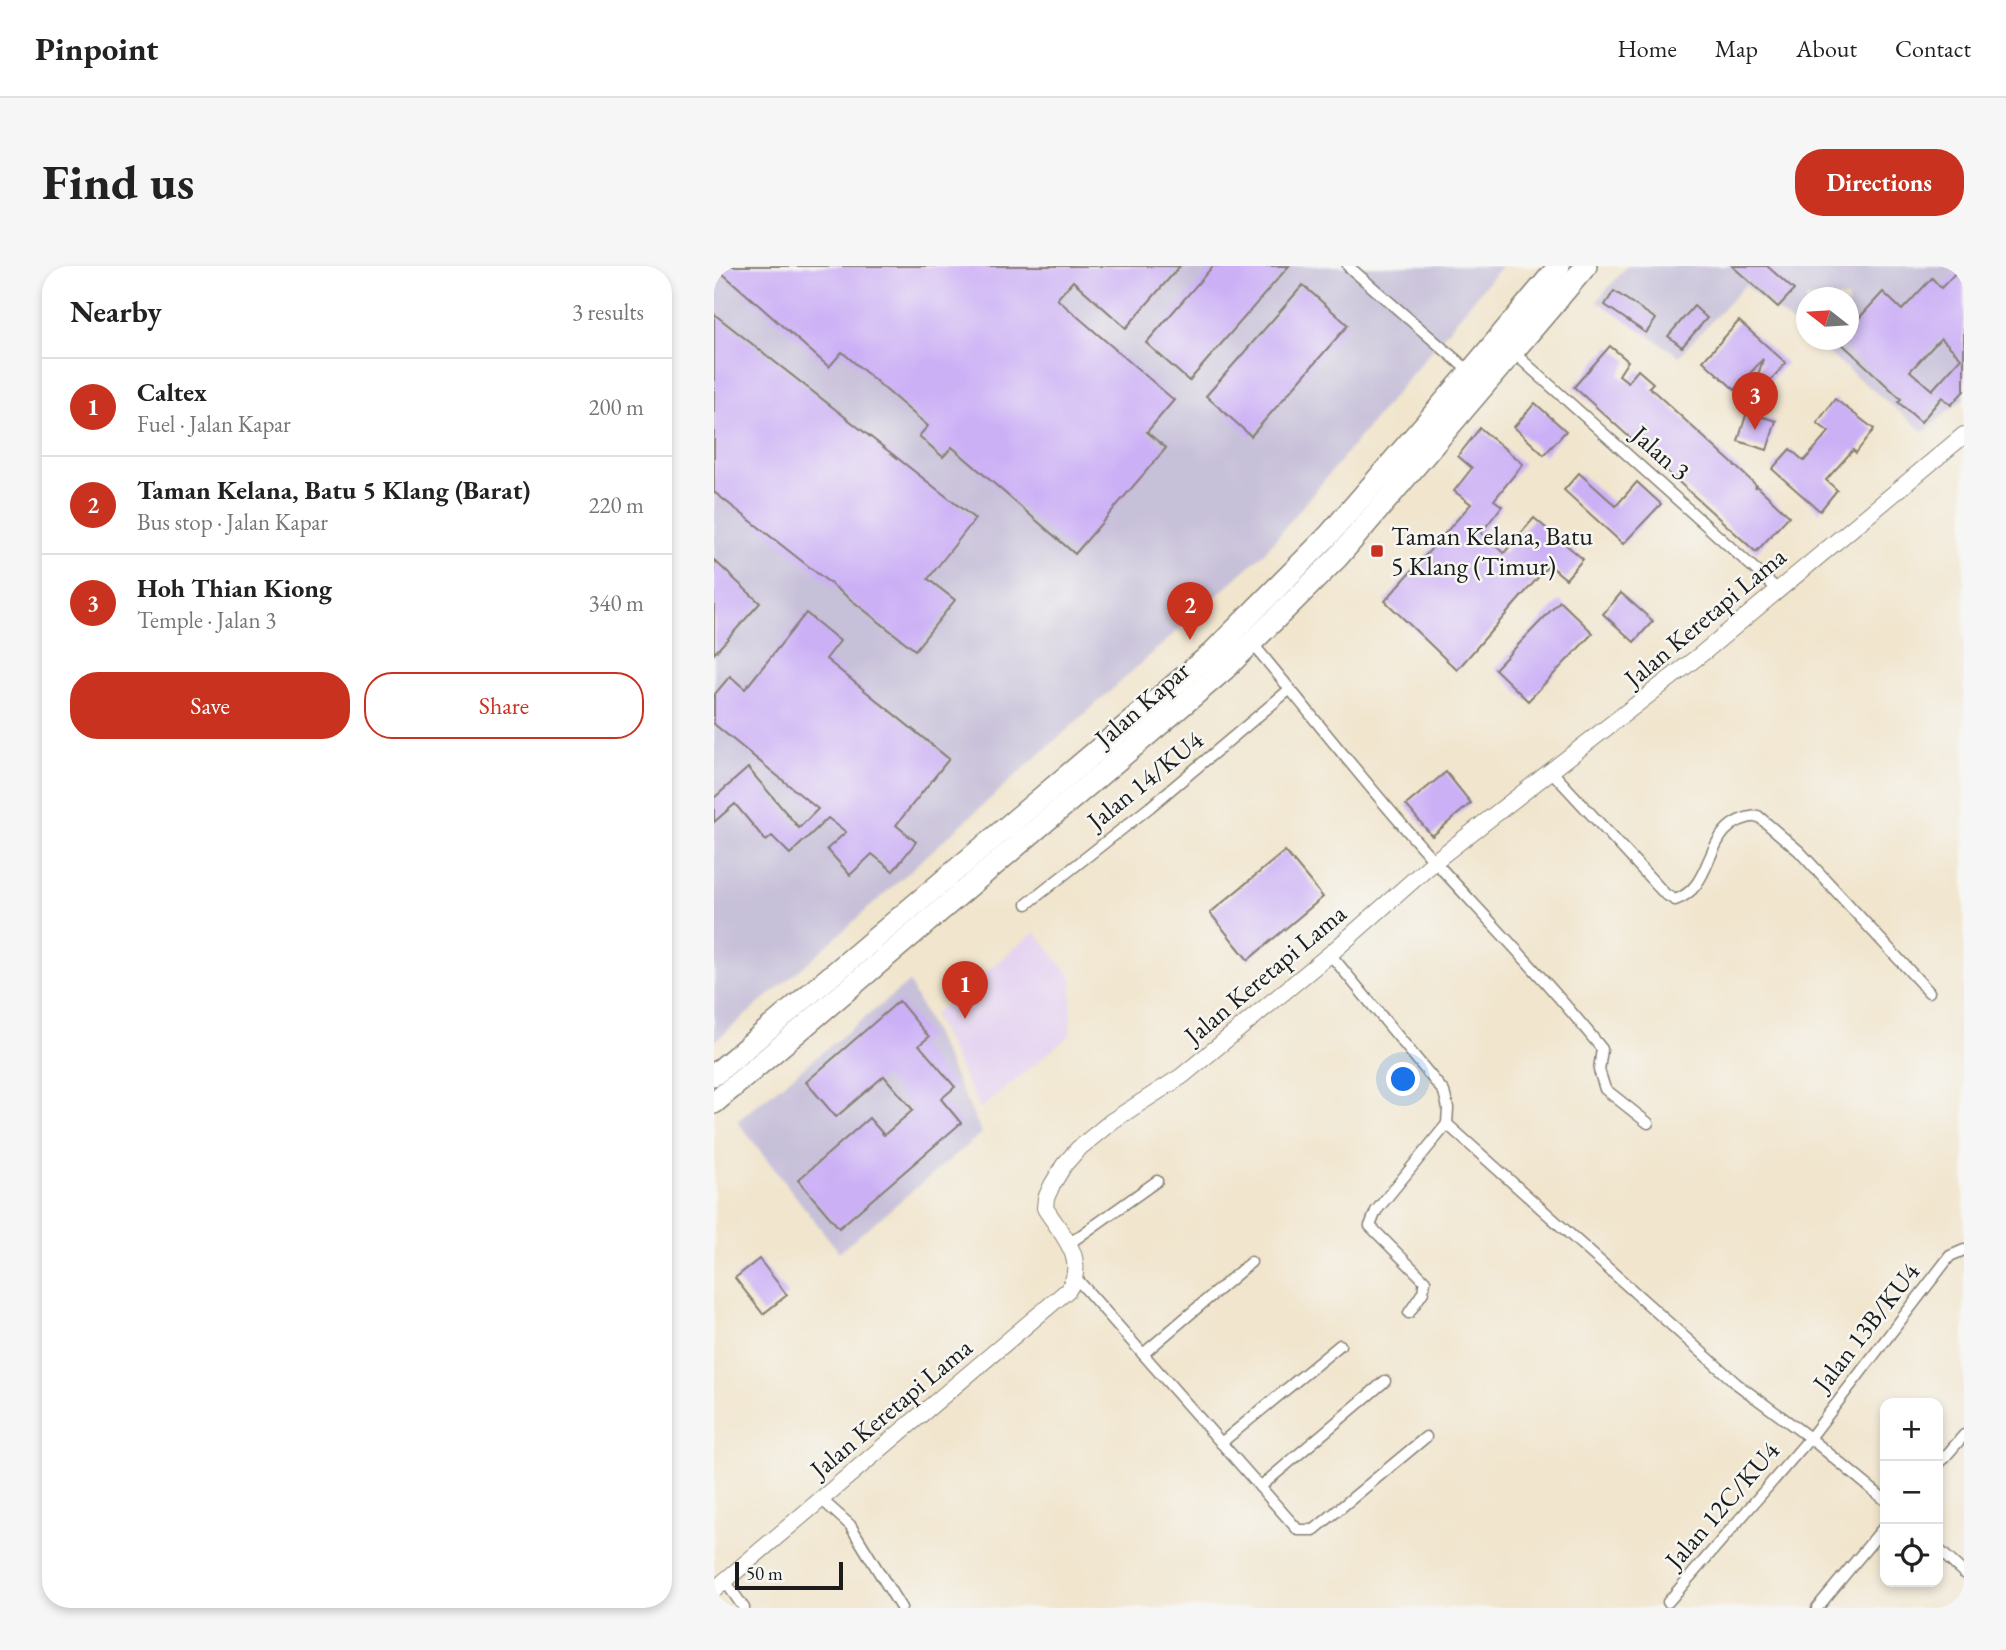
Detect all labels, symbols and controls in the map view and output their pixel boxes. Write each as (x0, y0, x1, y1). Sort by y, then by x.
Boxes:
text: Pinpoint (35, 27, 158, 70)
text: Home (1617, 33, 1677, 64)
text: Map (1715, 33, 1758, 64)
text: About (1796, 33, 1857, 64)
text: Contact (1895, 33, 1971, 64)
button: Directions (1795, 149, 1964, 216)
text: Find us (42, 150, 194, 214)
north arrow (1796, 287, 1859, 350)
text: Nearby (70, 292, 162, 331)
text: 3 results (572, 297, 644, 327)
pin: 3 (1732, 372, 1778, 430)
text: Caltex (137, 375, 207, 409)
text: 1 (87, 392, 99, 422)
text: 200 m (588, 392, 644, 422)
text: Fuel · Jalan Kapar (137, 409, 291, 439)
street label: Jalan 3 (1623, 417, 1697, 488)
text: Taman Kelana, Batu 5 Klang (Barat) (137, 473, 530, 507)
text: 2 (87, 490, 99, 520)
text: 220 m (588, 490, 644, 520)
text: Bus stop · Jalan Kapar (137, 507, 328, 537)
place label: Taman Kelana, Batu 5 Klang (Timur) (1391, 519, 1593, 583)
street label: Jalan Keretapi Lama (1615, 539, 1793, 696)
marker: Taman Kelana, Batu 5 Klang (Timur) (1369, 543, 1385, 559)
text: Hoh Thian Kiong (137, 571, 332, 605)
pin: 2 (1167, 582, 1213, 640)
text: 3 (87, 588, 99, 618)
text: 340 m (588, 588, 644, 618)
text: Temple · Jalan 3 (137, 605, 276, 635)
street label: Jalan Kapar (1086, 653, 1197, 756)
button: Save (70, 672, 350, 739)
button: Share (364, 672, 644, 739)
street label: Jalan 14/KU4 (1079, 723, 1210, 838)
street label: Jalan Keretapi Lama (1175, 896, 1353, 1053)
pin: 1 (942, 961, 988, 1019)
your location (1386, 1062, 1420, 1096)
street label: Jalan 13B/KU4 (1804, 1255, 1927, 1400)
street label: Jalan Keretapi Lama (801, 1330, 979, 1487)
map controls (1880, 1398, 1943, 1587)
button: + (1880, 1398, 1943, 1461)
street label: Jalan 12C/KU4 (1656, 1434, 1787, 1577)
button: − (1880, 1461, 1943, 1524)
button: locate (1880, 1524, 1943, 1587)
scale bar (735, 1559, 844, 1591)
text: 50 m (746, 1561, 783, 1586)

